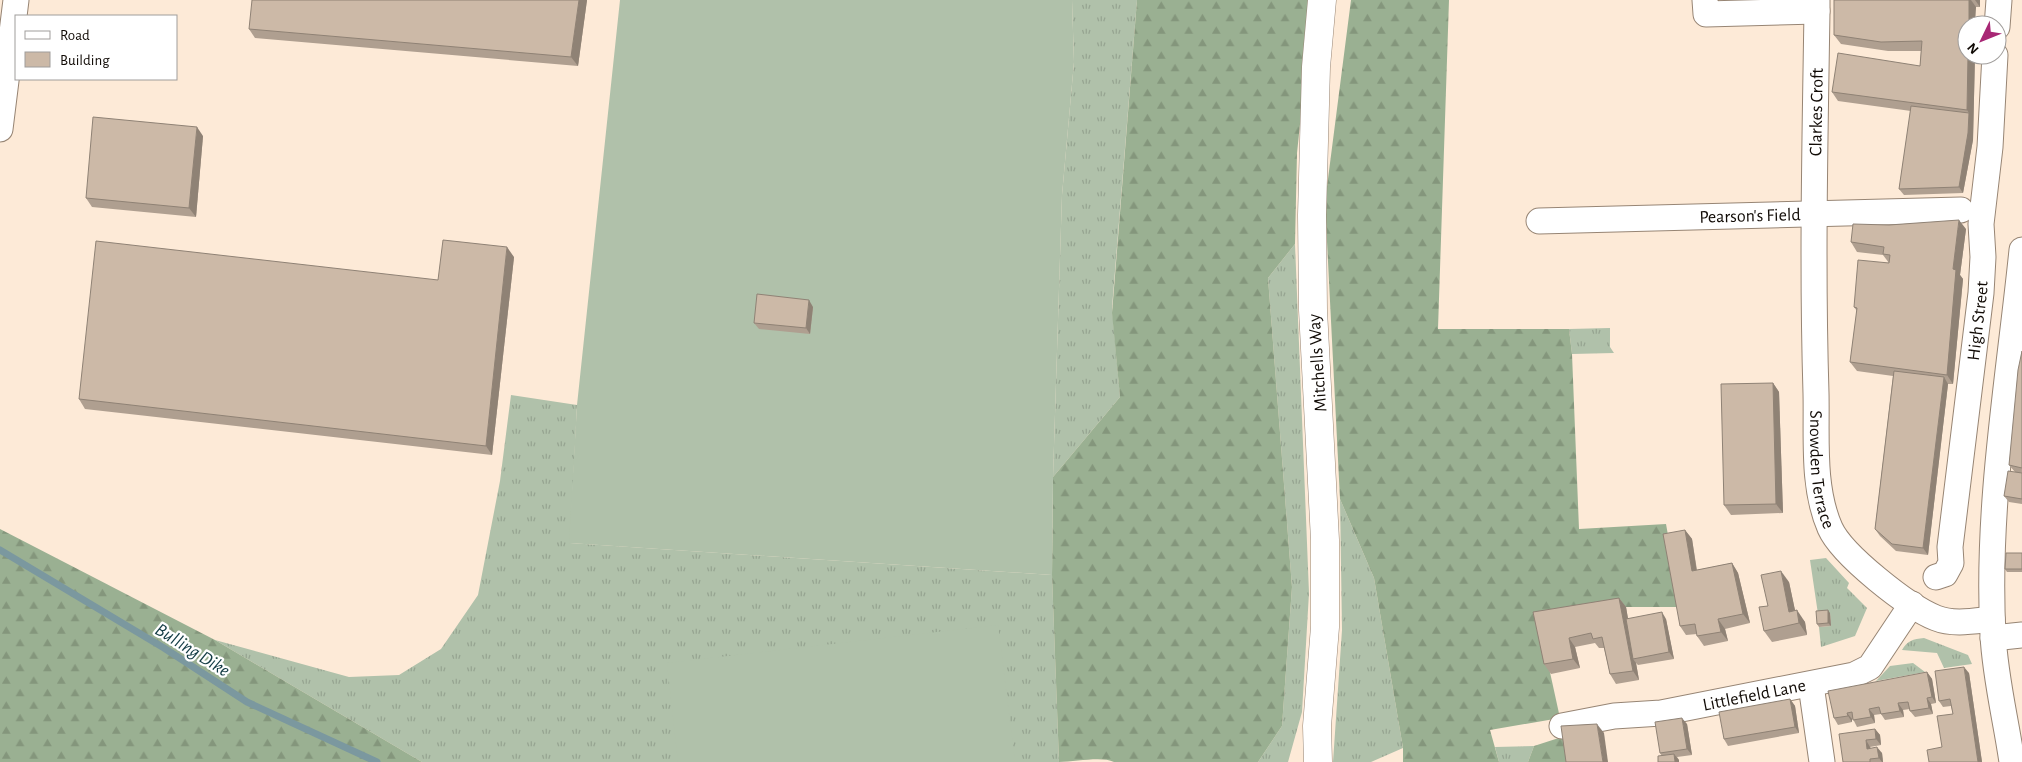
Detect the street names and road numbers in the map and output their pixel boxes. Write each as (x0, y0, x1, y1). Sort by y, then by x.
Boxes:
street label: Clarkes Croft (1807, 67, 1827, 156)
street label: Pearson's Field (1699, 206, 1801, 227)
street label: High Street (1965, 280, 1992, 362)
street label: Mitchells Way (1306, 313, 1330, 412)
street label: Snowden Terrace (1806, 410, 1837, 532)
street label: Littlefield Lane (1701, 677, 1807, 715)

